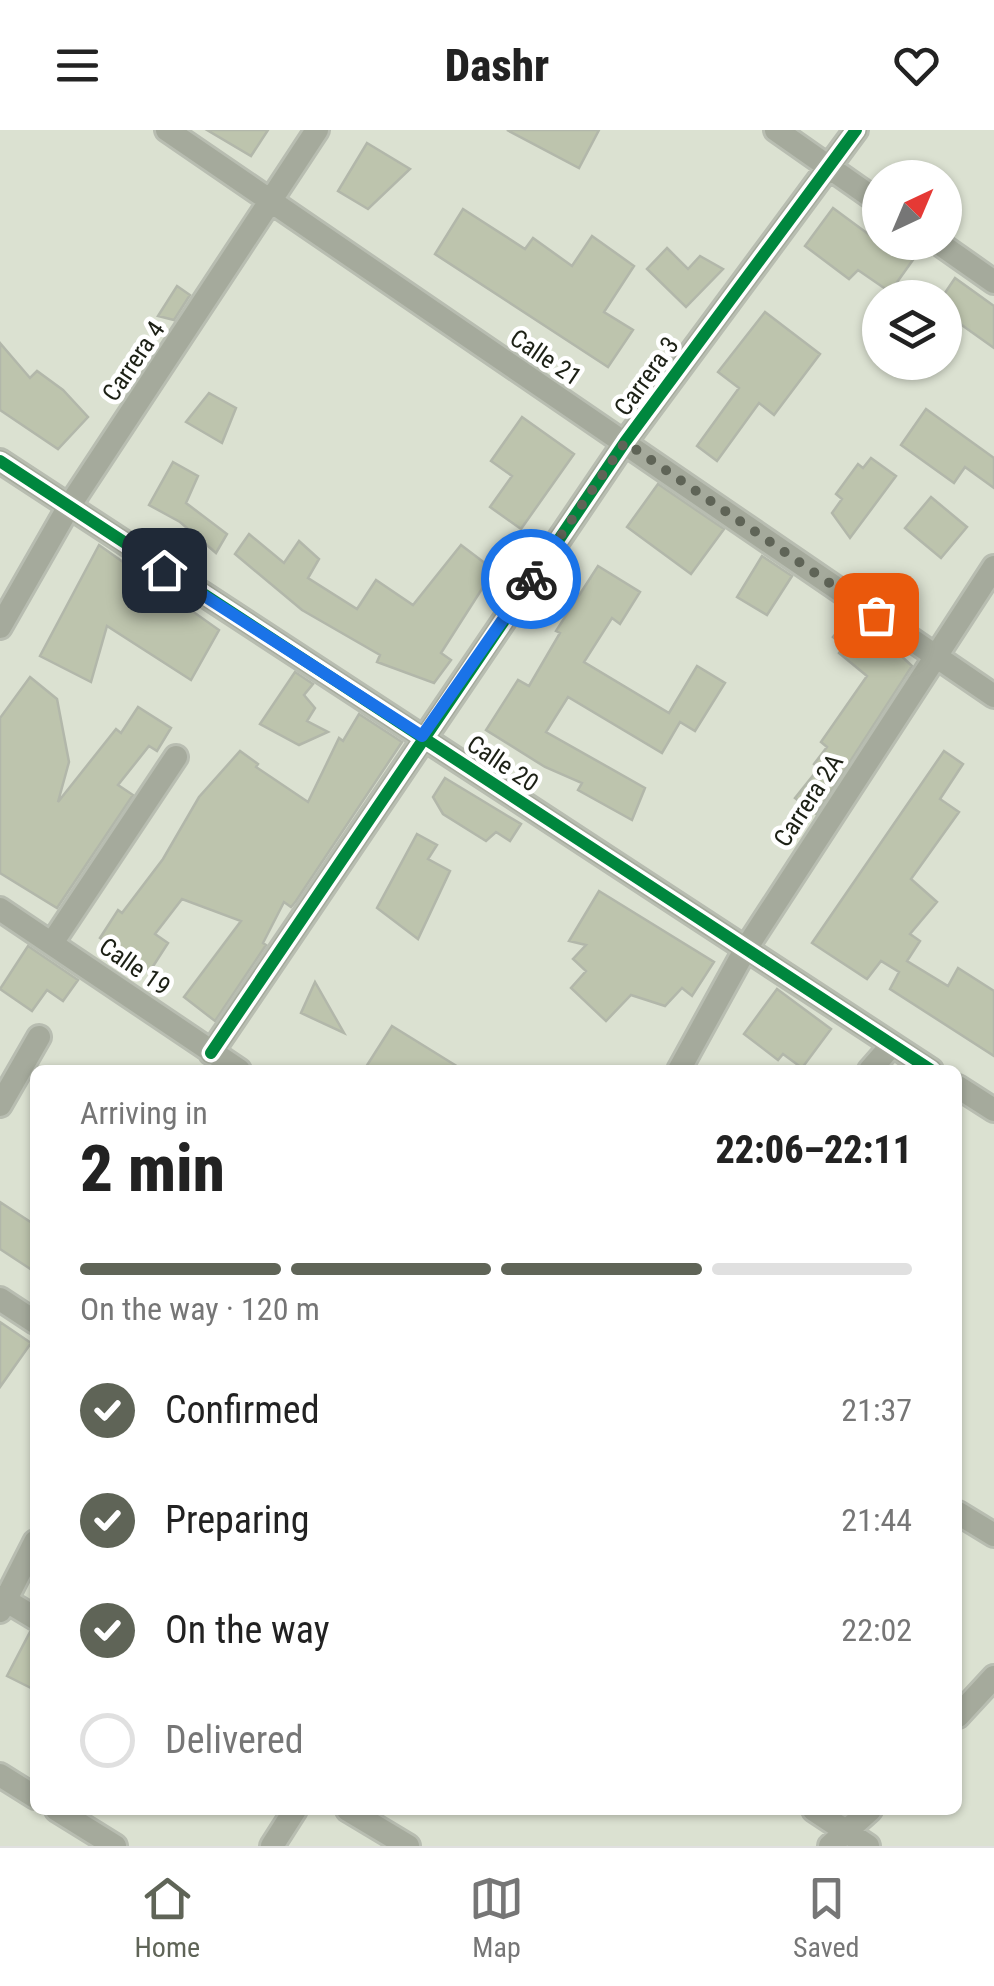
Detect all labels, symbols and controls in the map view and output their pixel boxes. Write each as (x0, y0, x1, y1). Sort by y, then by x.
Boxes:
icon: menu (50, 38, 105, 93)
icon: heart (889, 38, 944, 93)
text: Dashr (445, 39, 549, 92)
north arrow (862, 160, 962, 260)
map controls (862, 160, 962, 380)
button: layers (862, 280, 962, 380)
street label: Carrera 4 (96, 316, 171, 407)
street label: Calle 21 (505, 323, 587, 392)
street label: Carrera 3 (608, 331, 685, 421)
pin (122, 528, 207, 613)
courier (481, 529, 581, 629)
icon: home (137, 543, 192, 598)
icon: bike (504, 552, 559, 607)
pin (834, 573, 919, 658)
icon: bag (849, 588, 904, 643)
street label: Calle 20 (462, 729, 544, 798)
street label: Carrera 2A (768, 749, 849, 852)
street label: Calle 19 (94, 932, 176, 1001)
text: Arriving in (80, 1094, 208, 1132)
text: 22:06–22:11 (715, 1128, 912, 1172)
text: 2 min (80, 1131, 225, 1207)
text: On the way · 120 m (80, 1290, 320, 1328)
icon: check (80, 1383, 135, 1438)
text: Confirmed (165, 1388, 320, 1432)
text: 21:37 (841, 1391, 912, 1429)
icon: check (80, 1493, 135, 1548)
text: Preparing (165, 1498, 310, 1542)
text: 21:44 (841, 1501, 912, 1539)
icon: check (80, 1603, 135, 1658)
text: On the way (165, 1608, 330, 1652)
text: 22:02 (841, 1611, 912, 1649)
text: Delivered (165, 1718, 304, 1762)
tab: Home (134, 1871, 200, 1964)
tab: Map (469, 1871, 524, 1964)
tab: Saved (793, 1871, 860, 1964)

